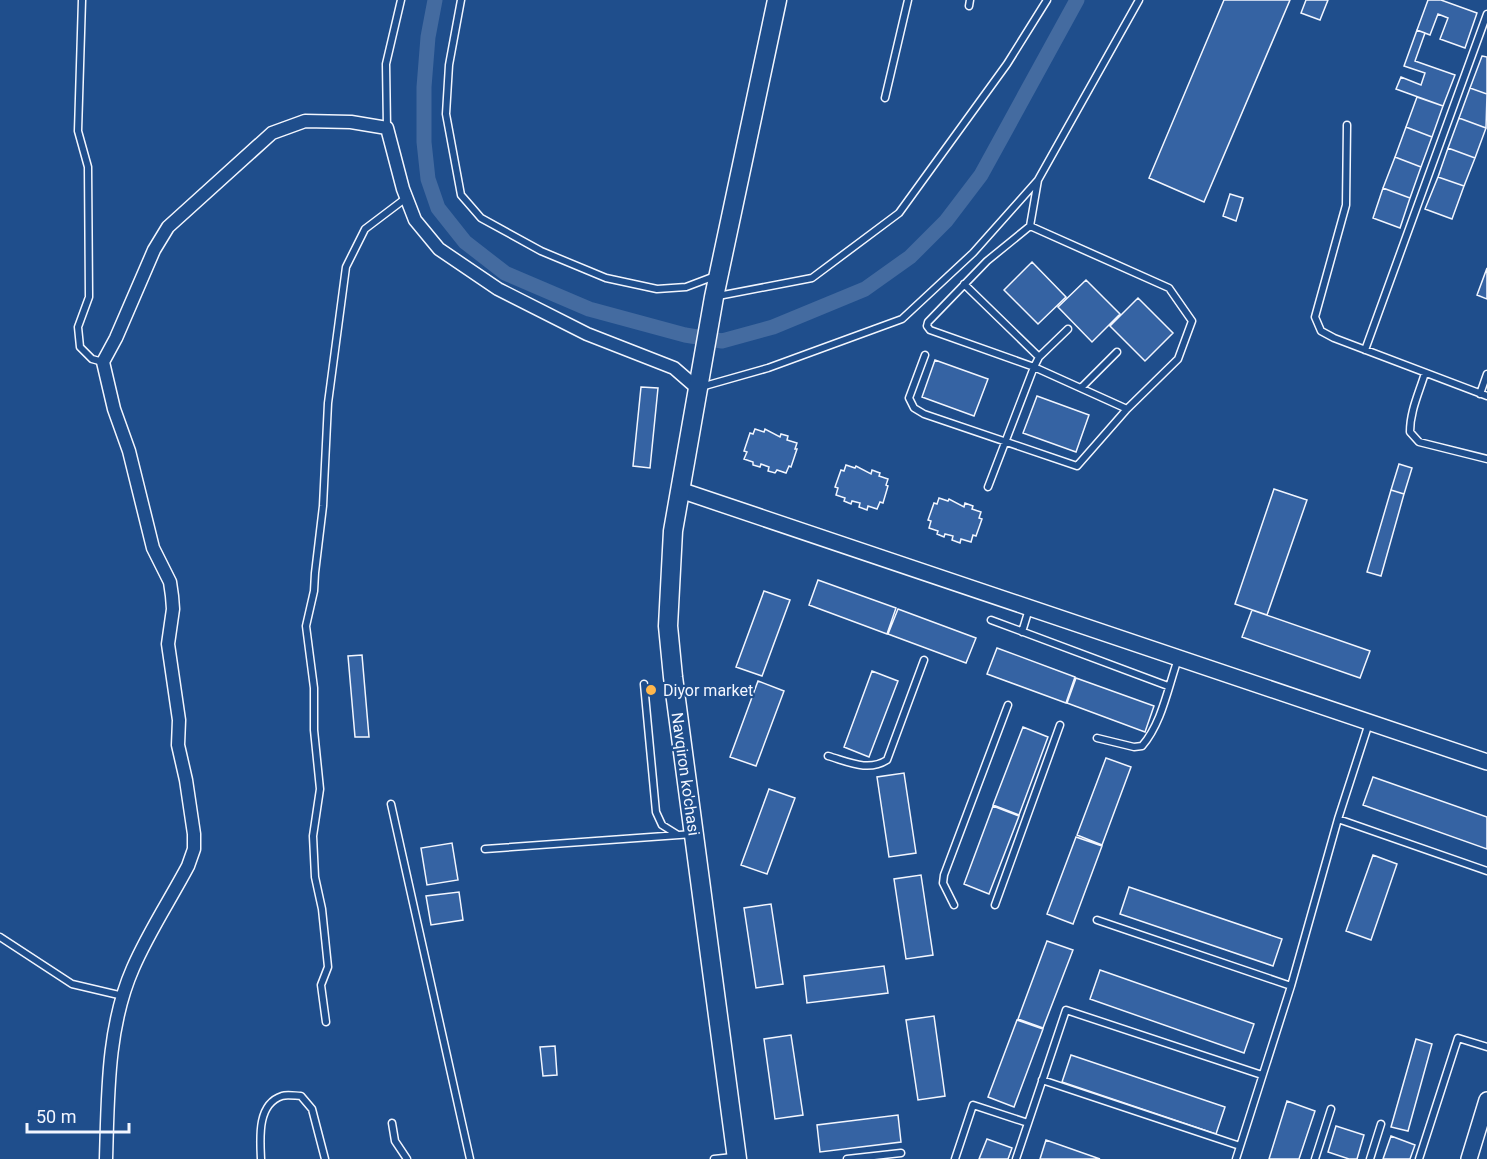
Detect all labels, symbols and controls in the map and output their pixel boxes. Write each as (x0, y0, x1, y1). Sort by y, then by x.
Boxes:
place label: Diyor market (663, 681, 753, 700)
marker: Diyor market (644, 683, 658, 697)
street label: Navqiron ko'chasi (667, 711, 704, 837)
scale bar (27, 1096, 129, 1134)
text: 50 m (36, 1106, 76, 1127)

